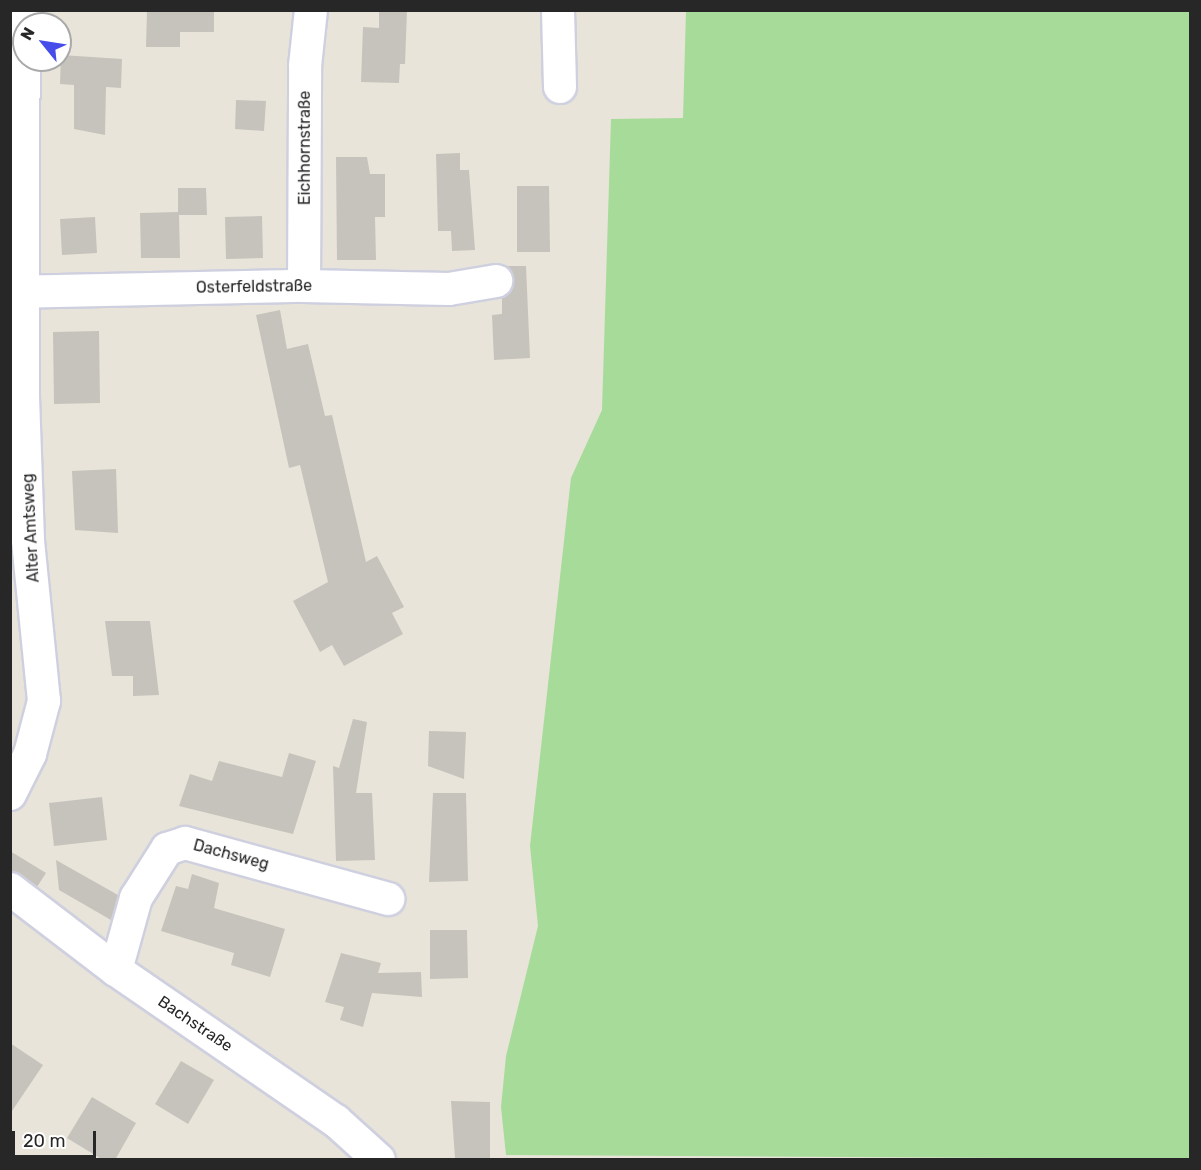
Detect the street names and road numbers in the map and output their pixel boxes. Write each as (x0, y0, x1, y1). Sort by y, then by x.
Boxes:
street label: Eichhornstraße (295, 91, 315, 205)
street label: Osterfeldstraße (196, 276, 312, 298)
street label: Alter Amtsweg (19, 473, 43, 583)
street label: Dachsweg (191, 836, 271, 874)
street label: Bachstraße (154, 992, 236, 1056)

